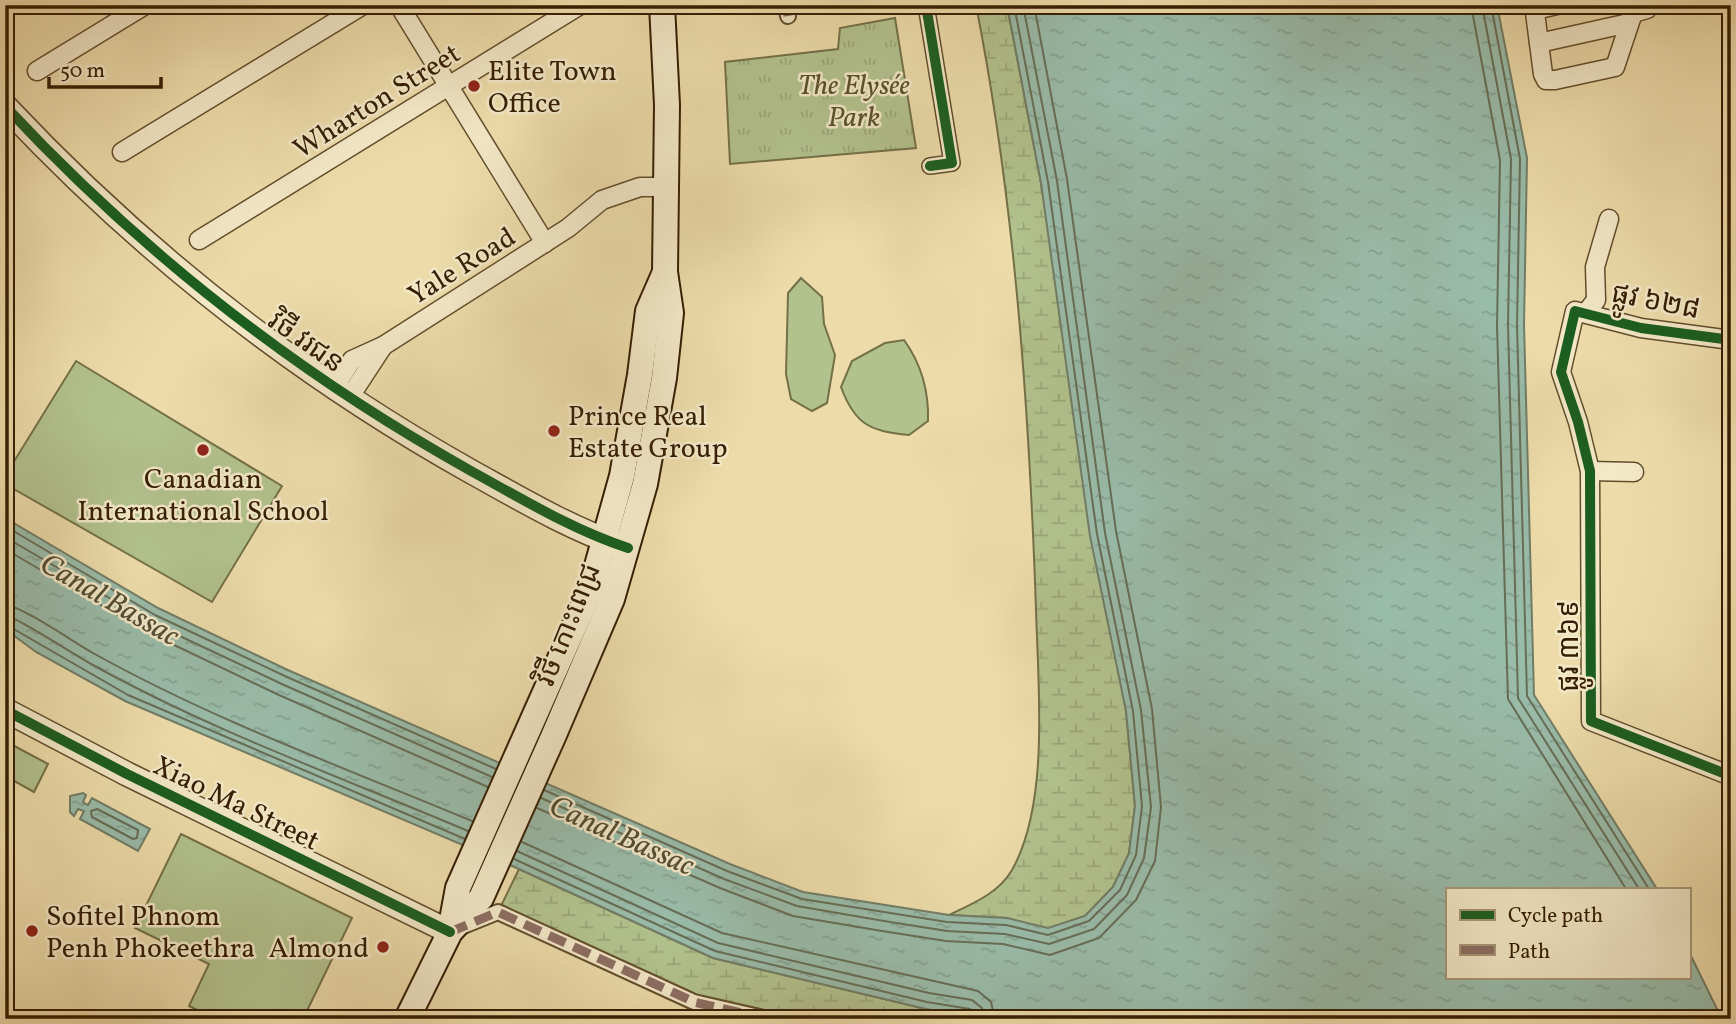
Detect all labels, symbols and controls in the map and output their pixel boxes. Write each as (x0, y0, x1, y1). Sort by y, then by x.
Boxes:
street label: Wharton Street (286, 35, 468, 169)
scale bar (49, 46, 161, 90)
place label: Elite Town Office (488, 53, 617, 124)
text: 50 m (60, 57, 105, 86)
park label: The Elysée Park (798, 67, 910, 138)
marker: Elite Town Office (466, 78, 482, 94)
street label: Yale Road (401, 219, 524, 316)
street label: ផ្លូវ ៦២៨ (1607, 275, 1703, 333)
street label: វិថី វរជន (259, 302, 352, 383)
place label: Prince Real Estate Group (568, 398, 728, 469)
marker: Prince Real Estate Group (546, 423, 562, 439)
marker: Canadian International School (195, 442, 211, 458)
place label: Canadian International School (77, 461, 329, 532)
water label: Canal Bassac (31, 544, 187, 658)
street label: វិថី កោះពេជ្រ (526, 558, 612, 692)
street label: ផ្លូវ ៣៦៩ (1551, 600, 1593, 692)
street label: Xiao Ma Street (146, 747, 326, 861)
water label: Canal Bassac (542, 786, 701, 888)
legend (1446, 888, 1690, 978)
place label: Sofitel Phnom Penh Phokeethra (46, 898, 255, 969)
text: Cycle path (1508, 902, 1603, 931)
marker: Sofitel Phnom Penh Phokeethra (24, 923, 40, 939)
place label: Almond (269, 930, 369, 969)
text: Path (1508, 938, 1550, 967)
marker: Almond (375, 939, 391, 955)

